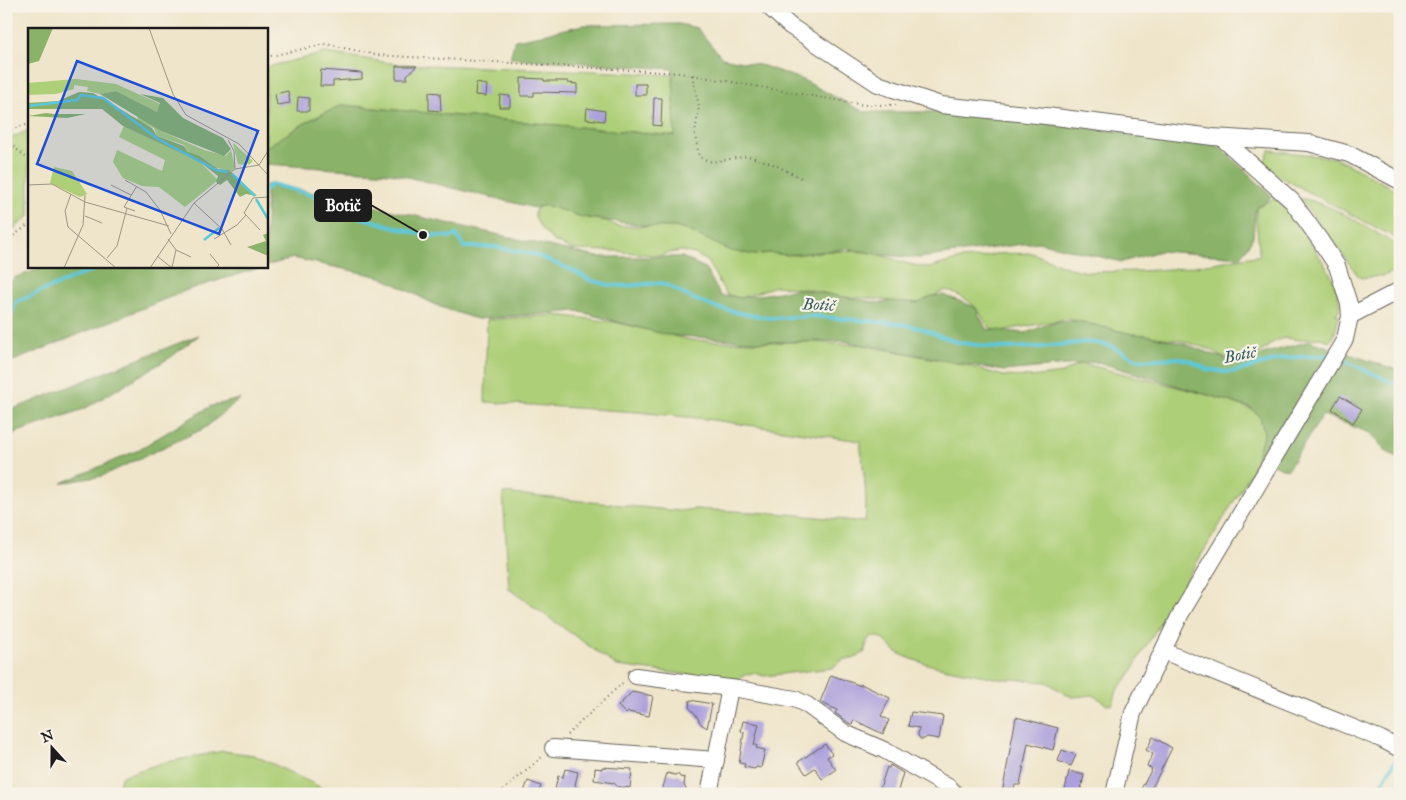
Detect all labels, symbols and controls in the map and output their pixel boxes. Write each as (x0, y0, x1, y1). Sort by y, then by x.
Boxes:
inset map (28, 28, 268, 268)
callout: Botič (315, 190, 371, 221)
text: Botič (325, 196, 361, 215)
water label: Botič (801, 294, 838, 315)
water label: Botič (1221, 342, 1260, 367)
north arrow (28, 722, 78, 772)
text: N (39, 726, 56, 746)

